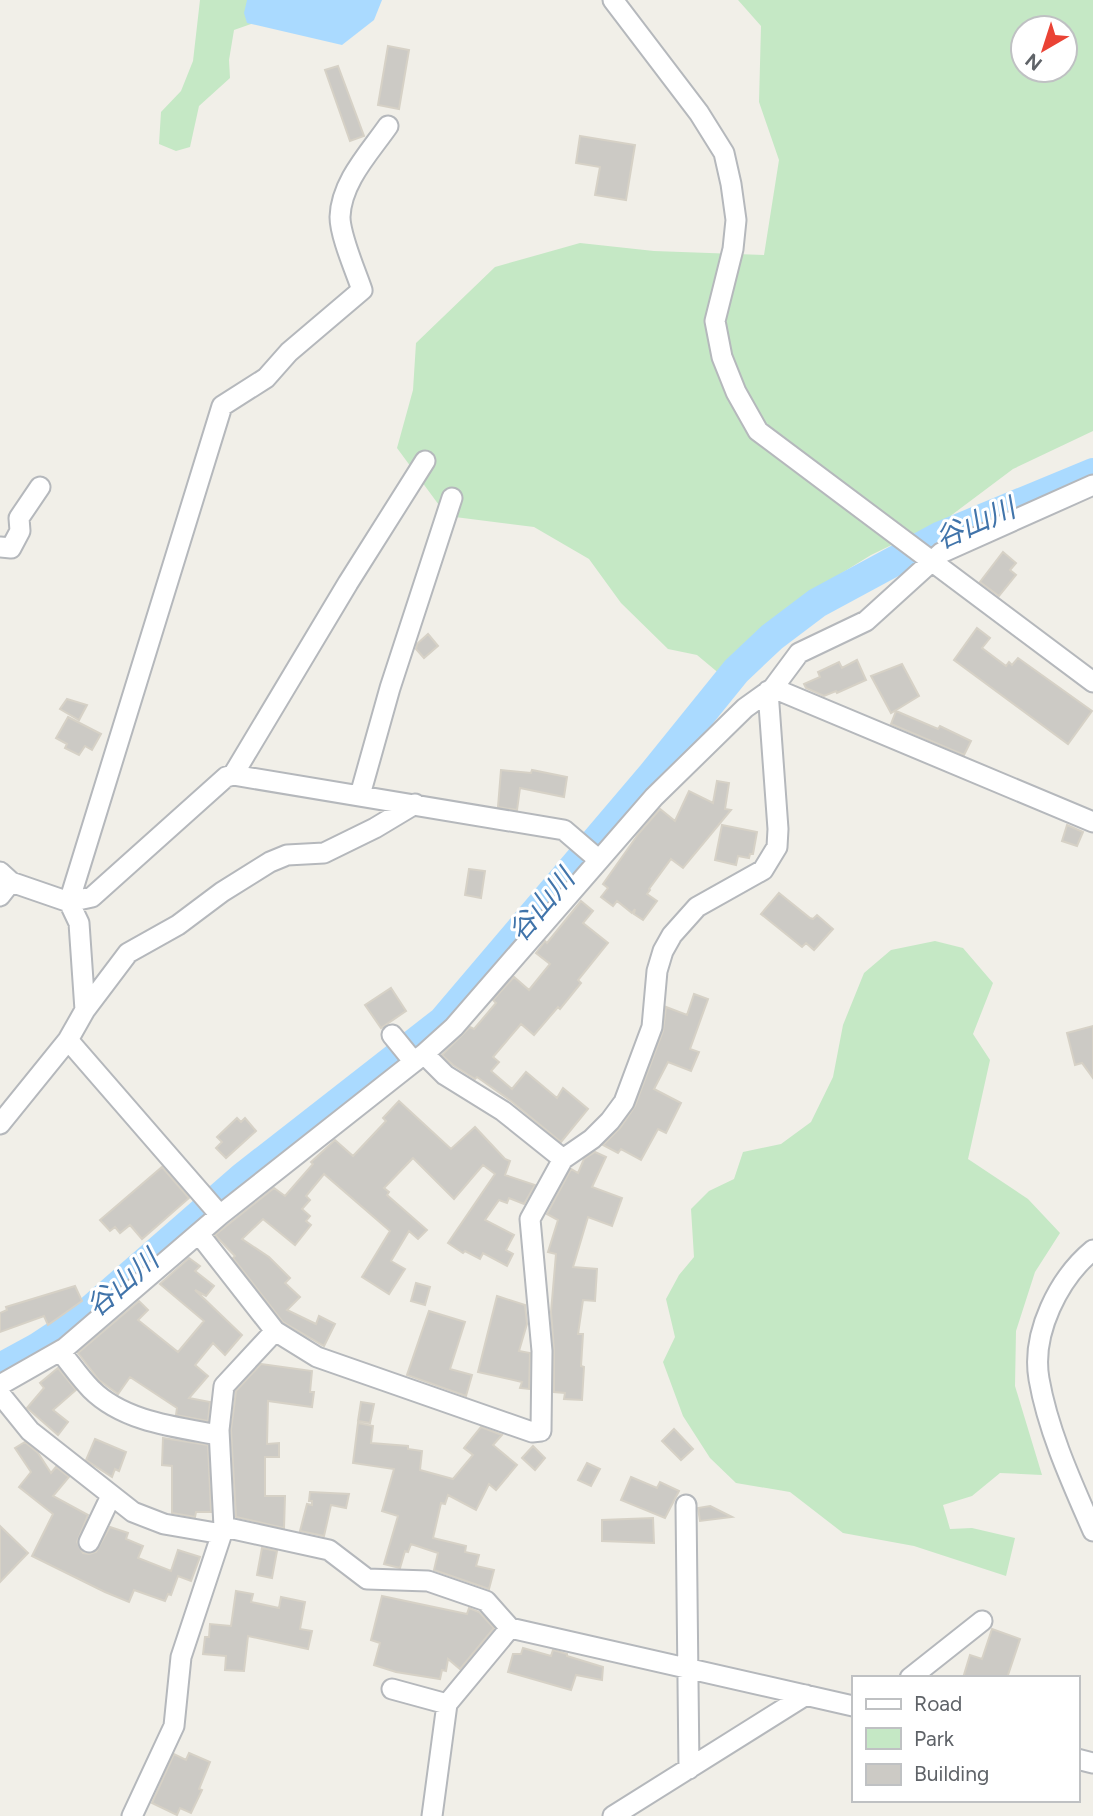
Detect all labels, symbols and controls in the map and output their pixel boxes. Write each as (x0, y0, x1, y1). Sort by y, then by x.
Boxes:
north arrow (1009, 14, 1079, 84)
text: N (1021, 48, 1047, 75)
water label: 谷山川 (930, 489, 1023, 556)
water label: 谷山川 (501, 860, 583, 948)
water label: 谷山川 (79, 1241, 167, 1323)
legend (852, 1676, 1079, 1802)
text: Road (914, 1691, 962, 1716)
text: Park (914, 1726, 955, 1751)
text: Building (914, 1761, 989, 1786)

